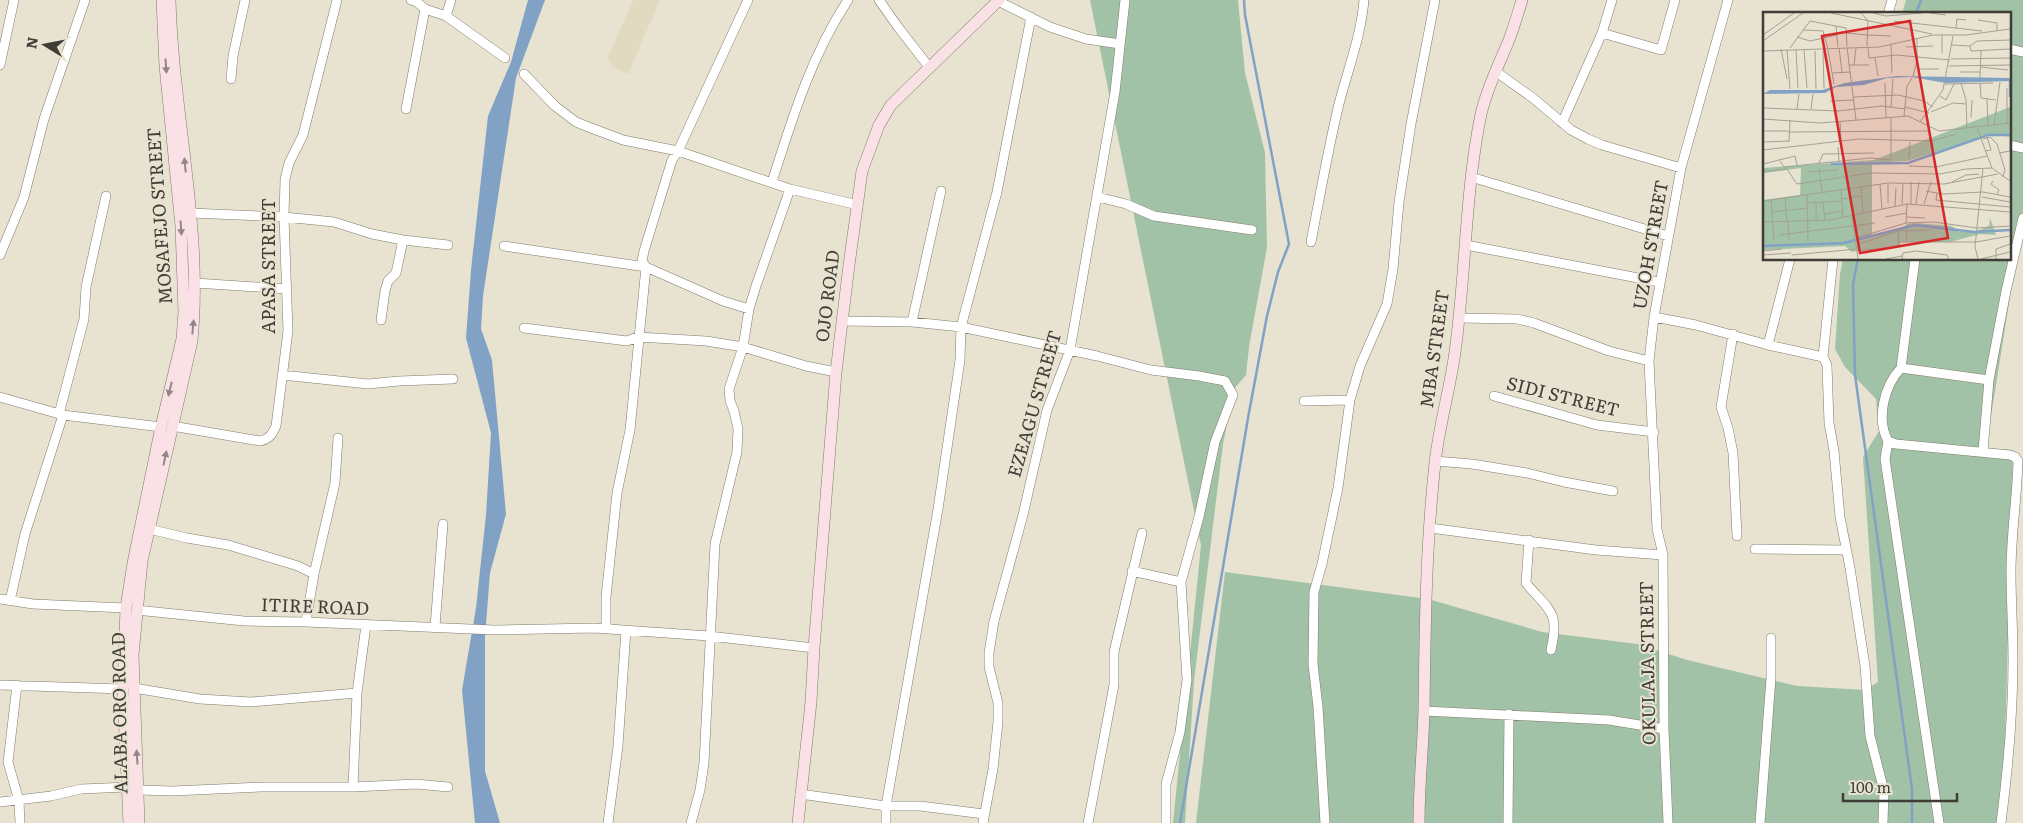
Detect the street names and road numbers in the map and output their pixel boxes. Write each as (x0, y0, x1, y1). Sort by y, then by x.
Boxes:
street label: MOSAFEJO STREET (139, 127, 178, 305)
street label: UZOH STREET (1625, 178, 1674, 312)
street label: APASA STREET (254, 198, 281, 334)
street label: OJO ROAD (807, 248, 846, 343)
street label: MBA STREET (1412, 288, 1455, 410)
street label: EZEAGU STREET (1000, 327, 1067, 480)
street label: SIDI STREET (1504, 369, 1623, 423)
street label: OKULAJA STREET (1632, 581, 1661, 745)
street label: ITIRE ROAD (260, 590, 370, 621)
street label: ALABA ORO ROAD (104, 632, 133, 794)

